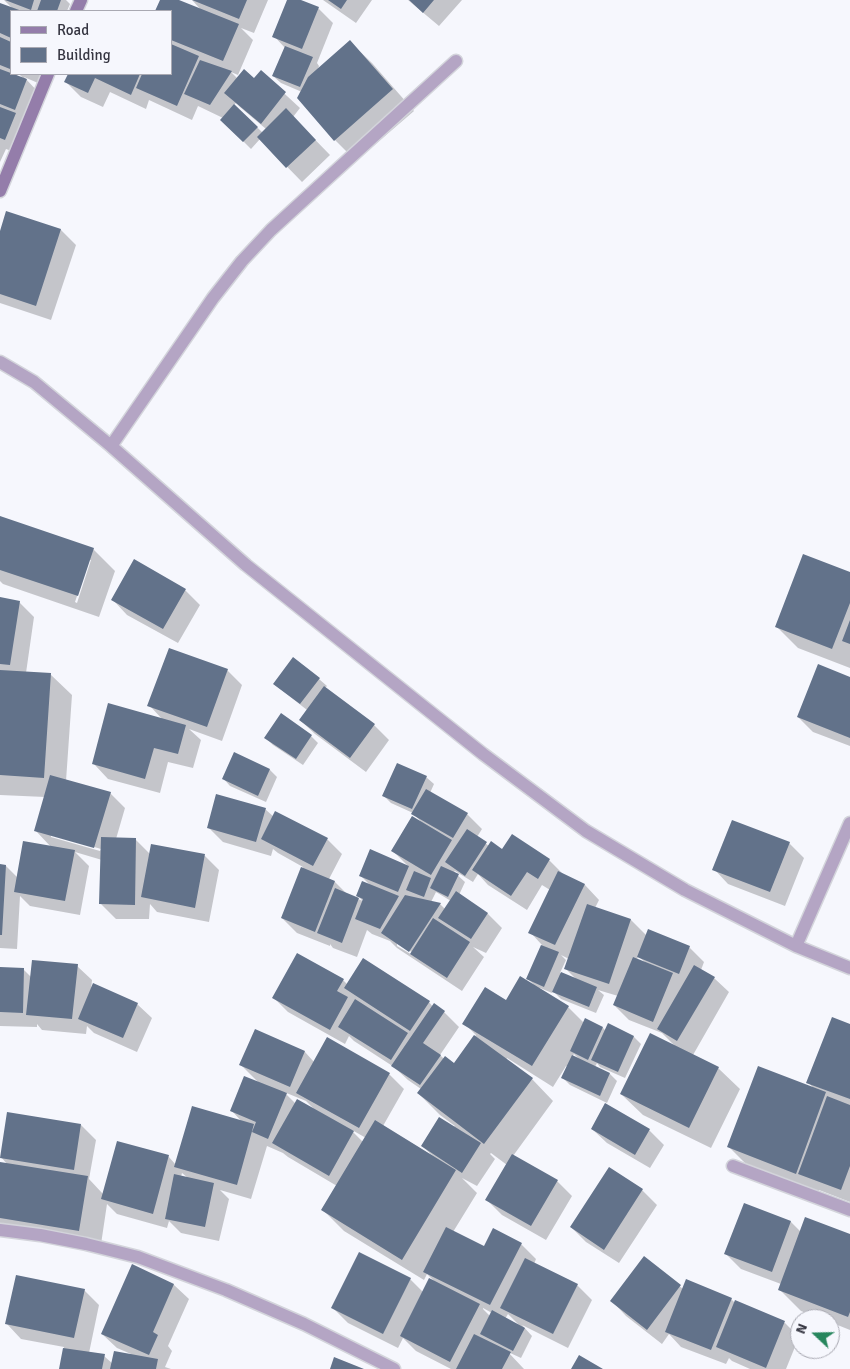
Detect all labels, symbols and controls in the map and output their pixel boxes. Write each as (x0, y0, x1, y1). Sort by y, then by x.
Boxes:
legend (10, 10, 172, 75)
text: Road (57, 21, 89, 39)
text: Building (57, 46, 111, 64)
north arrow (790, 1309, 840, 1359)
text: N (792, 1321, 811, 1336)

